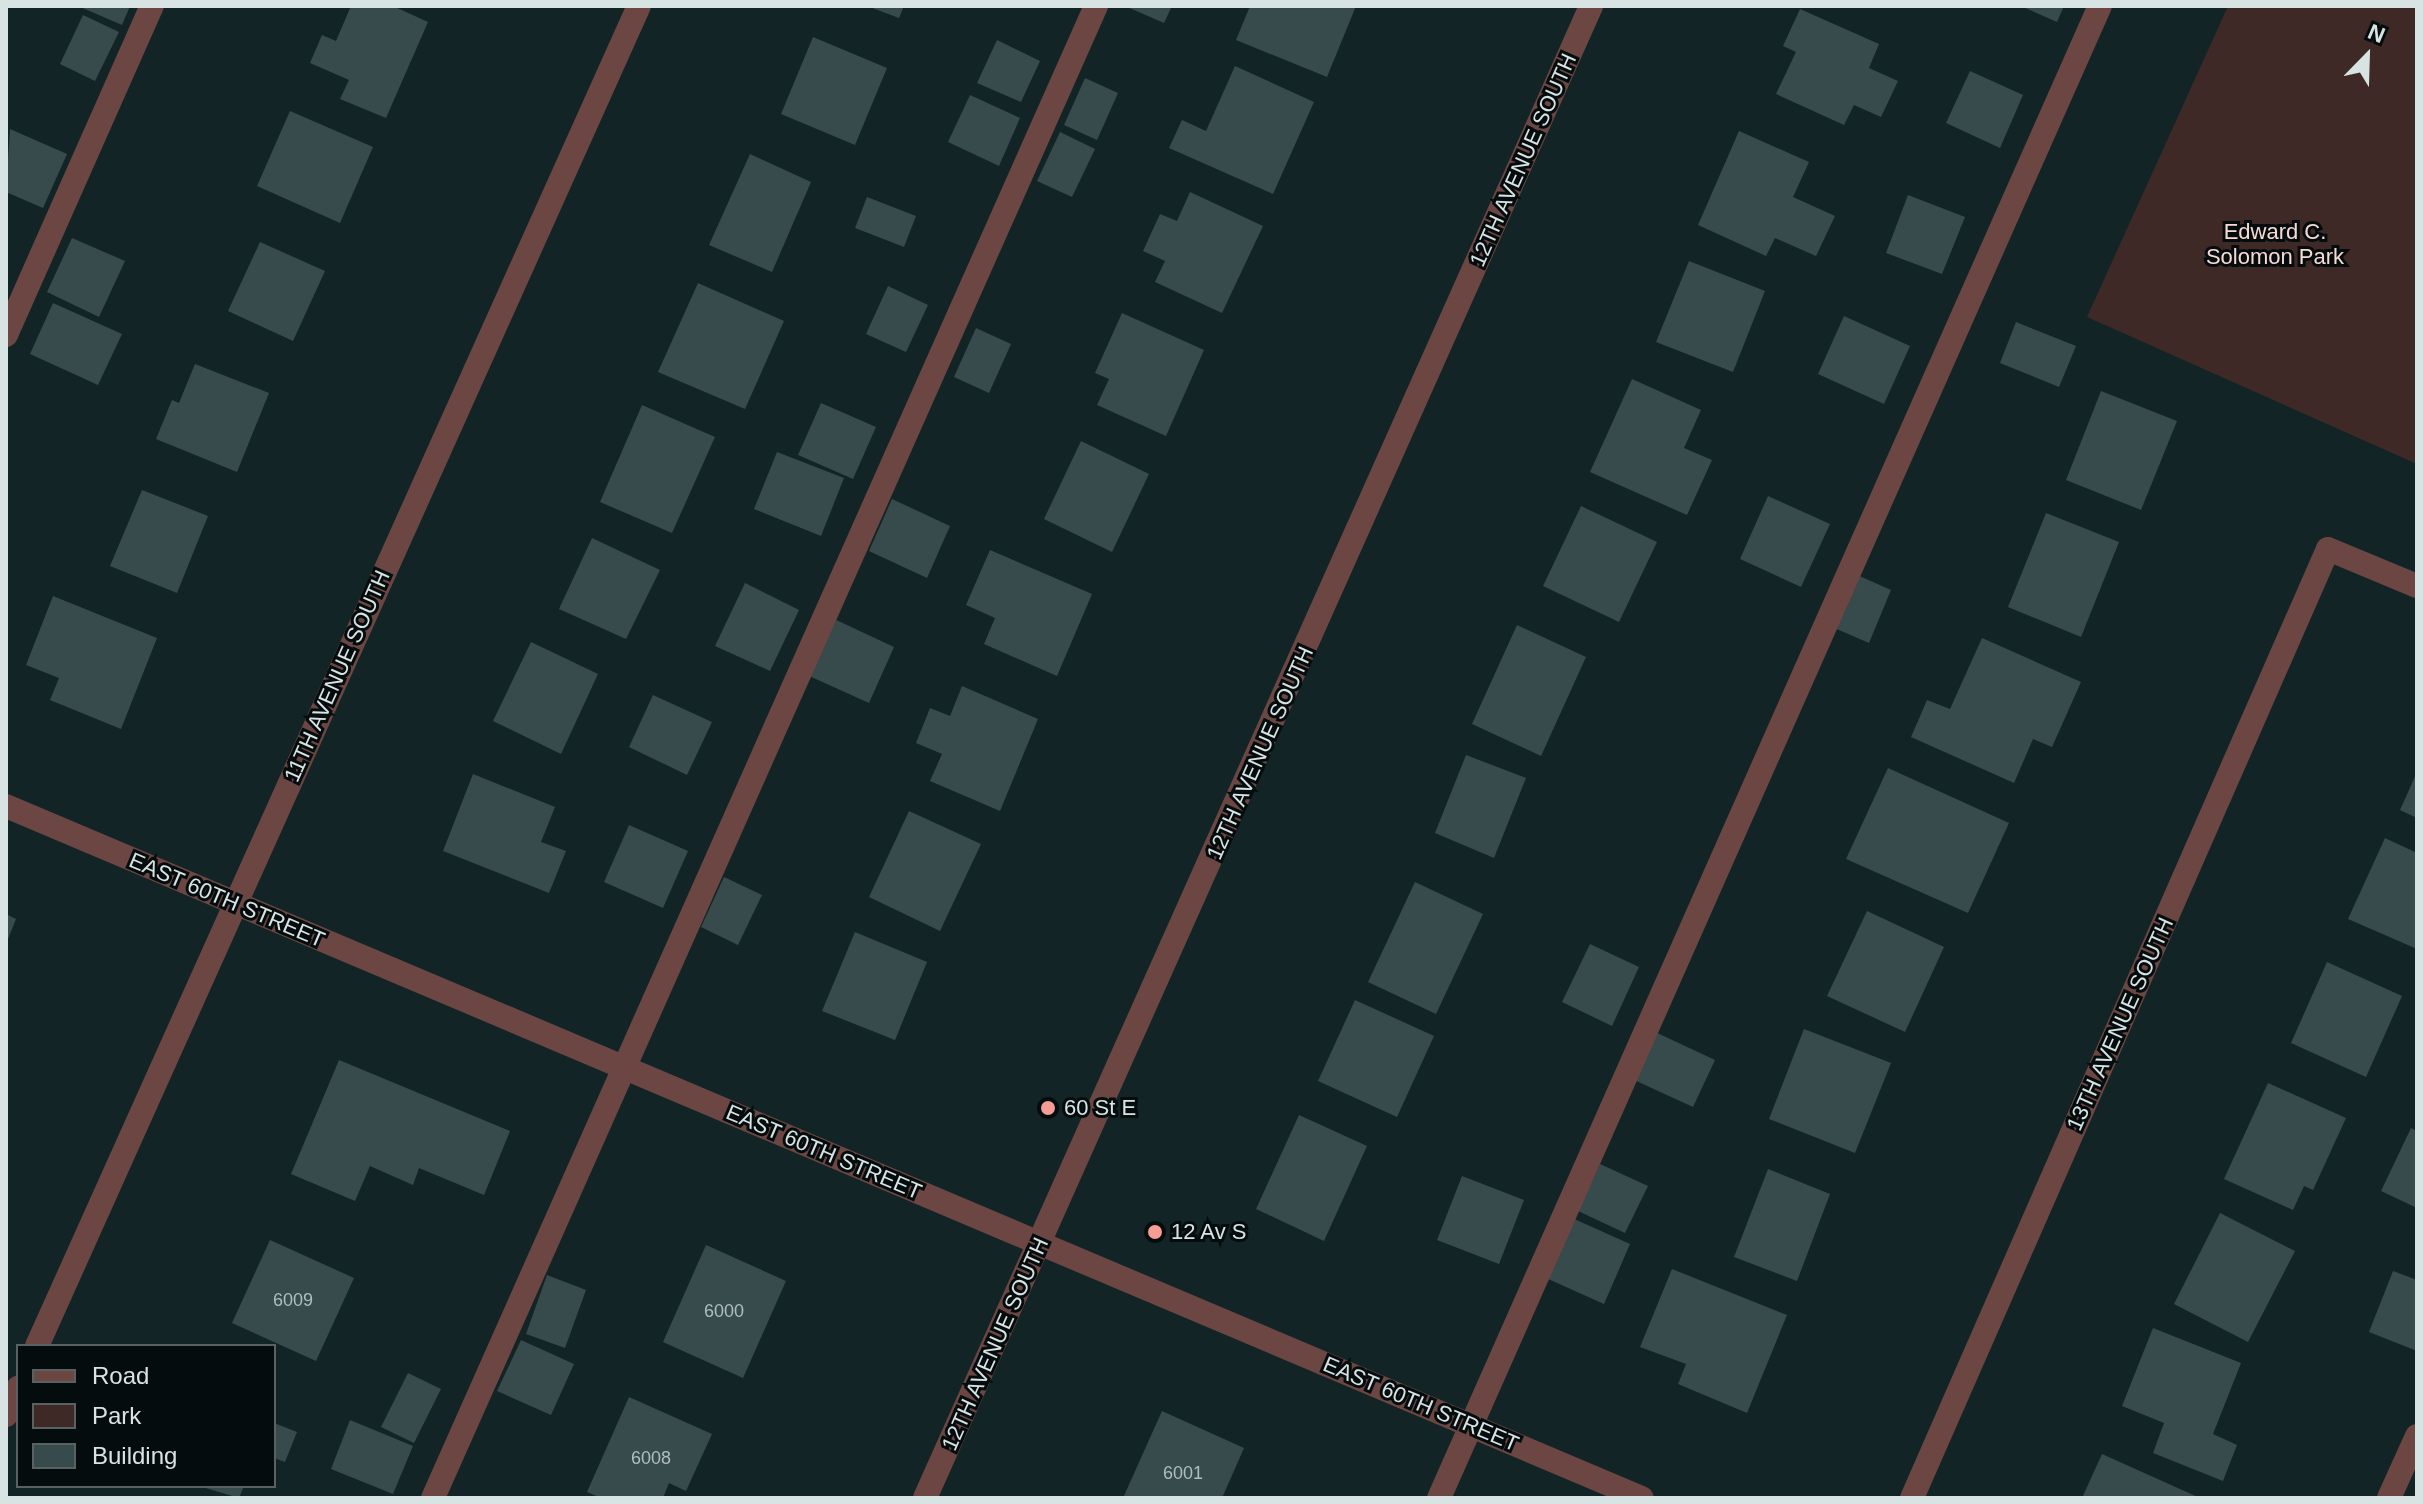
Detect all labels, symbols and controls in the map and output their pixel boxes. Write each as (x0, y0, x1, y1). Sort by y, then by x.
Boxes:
north arrow (2327, 16, 2407, 96)
text: N (2364, 19, 2389, 48)
street label: 12TH AVENUE SOUTH (1464, 49, 1582, 271)
park label: Edward C. Solomon Park (2206, 218, 2344, 270)
street label: 11TH AVENUE SOUTH (278, 565, 396, 787)
street label: 12TH AVENUE SOUTH (1201, 642, 1319, 864)
street label: EAST 60TH STREET (125, 847, 329, 953)
street label: 13TH AVENUE SOUTH (2061, 913, 2179, 1135)
place label: 60 St E (1064, 1095, 1136, 1121)
street label: EAST 60TH STREET (722, 1099, 926, 1205)
marker: 60 St E (1039, 1099, 1057, 1117)
place label: 12 Av S (1171, 1219, 1248, 1245)
marker: 12 Av S (1146, 1223, 1164, 1241)
street label: 12TH AVENUE SOUTH (936, 1233, 1054, 1455)
house number: 6009 (273, 1289, 313, 1311)
house number: 6000 (704, 1300, 744, 1322)
legend (16, 1344, 276, 1488)
street label: EAST 60TH STREET (1319, 1351, 1523, 1457)
text: Road (92, 1362, 149, 1389)
text: Park (92, 1402, 141, 1429)
text: Building (92, 1442, 177, 1469)
house number: 6008 (631, 1447, 671, 1469)
house number: 6001 (1163, 1462, 1203, 1484)

